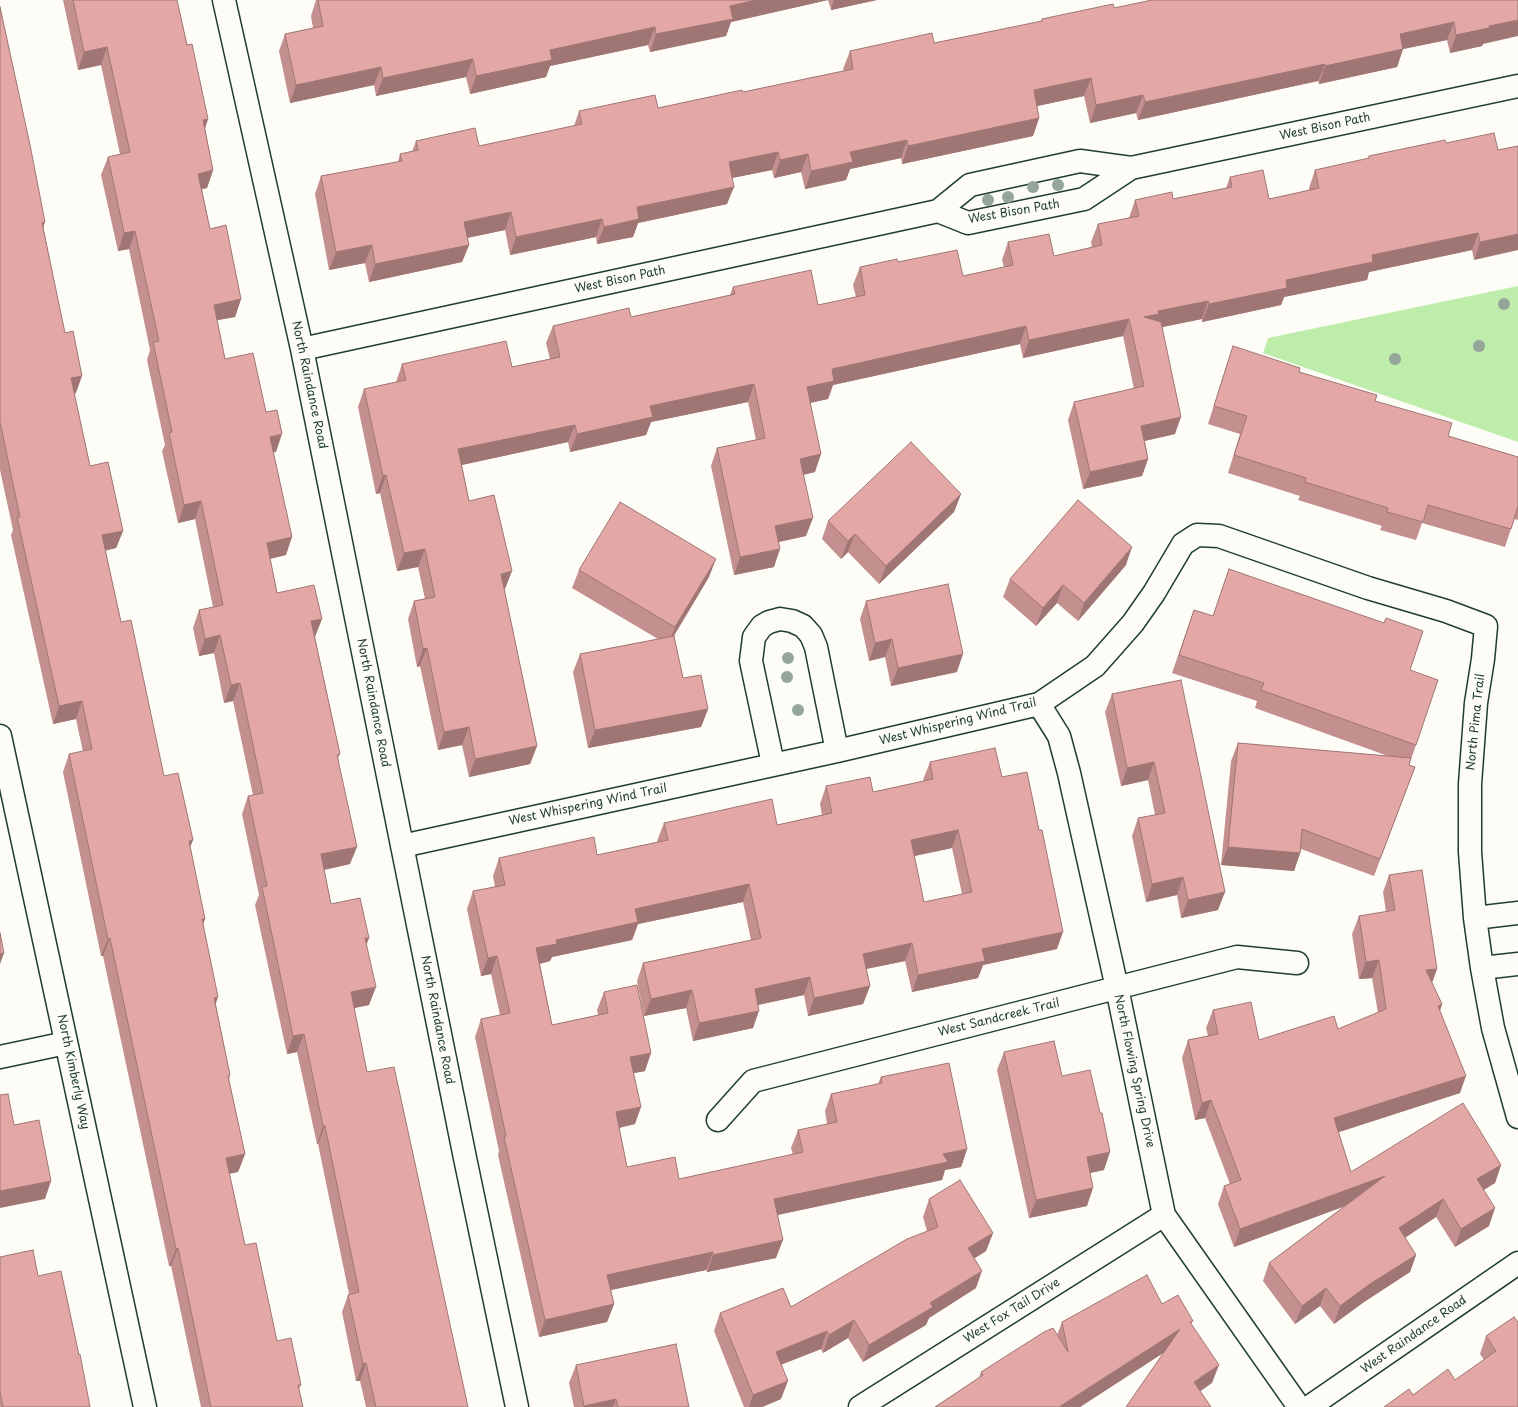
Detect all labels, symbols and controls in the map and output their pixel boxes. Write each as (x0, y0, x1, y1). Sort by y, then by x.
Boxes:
street label: West Bison Path (1278, 110, 1372, 144)
street label: West Bison Path (967, 197, 1061, 227)
street label: West Bison Path (573, 263, 667, 297)
street label: North Raindance Road (288, 319, 330, 451)
street label: North Raindance Road (353, 637, 393, 769)
street label: North Pima Trail (1464, 673, 1488, 771)
street label: West Whispering Wind Trail (878, 696, 1038, 748)
street label: West Whispering Wind Trail (508, 781, 668, 829)
street label: North Raindance Road (417, 954, 457, 1086)
street label: North Flowing Spring Drive (1111, 993, 1157, 1149)
street label: West Sandcreek Trail (937, 996, 1061, 1040)
street label: North Kimberly Way (54, 1013, 92, 1131)
street label: West Fox Tail Drive (961, 1276, 1063, 1346)
street label: West Raindance Road (1358, 1293, 1470, 1377)

